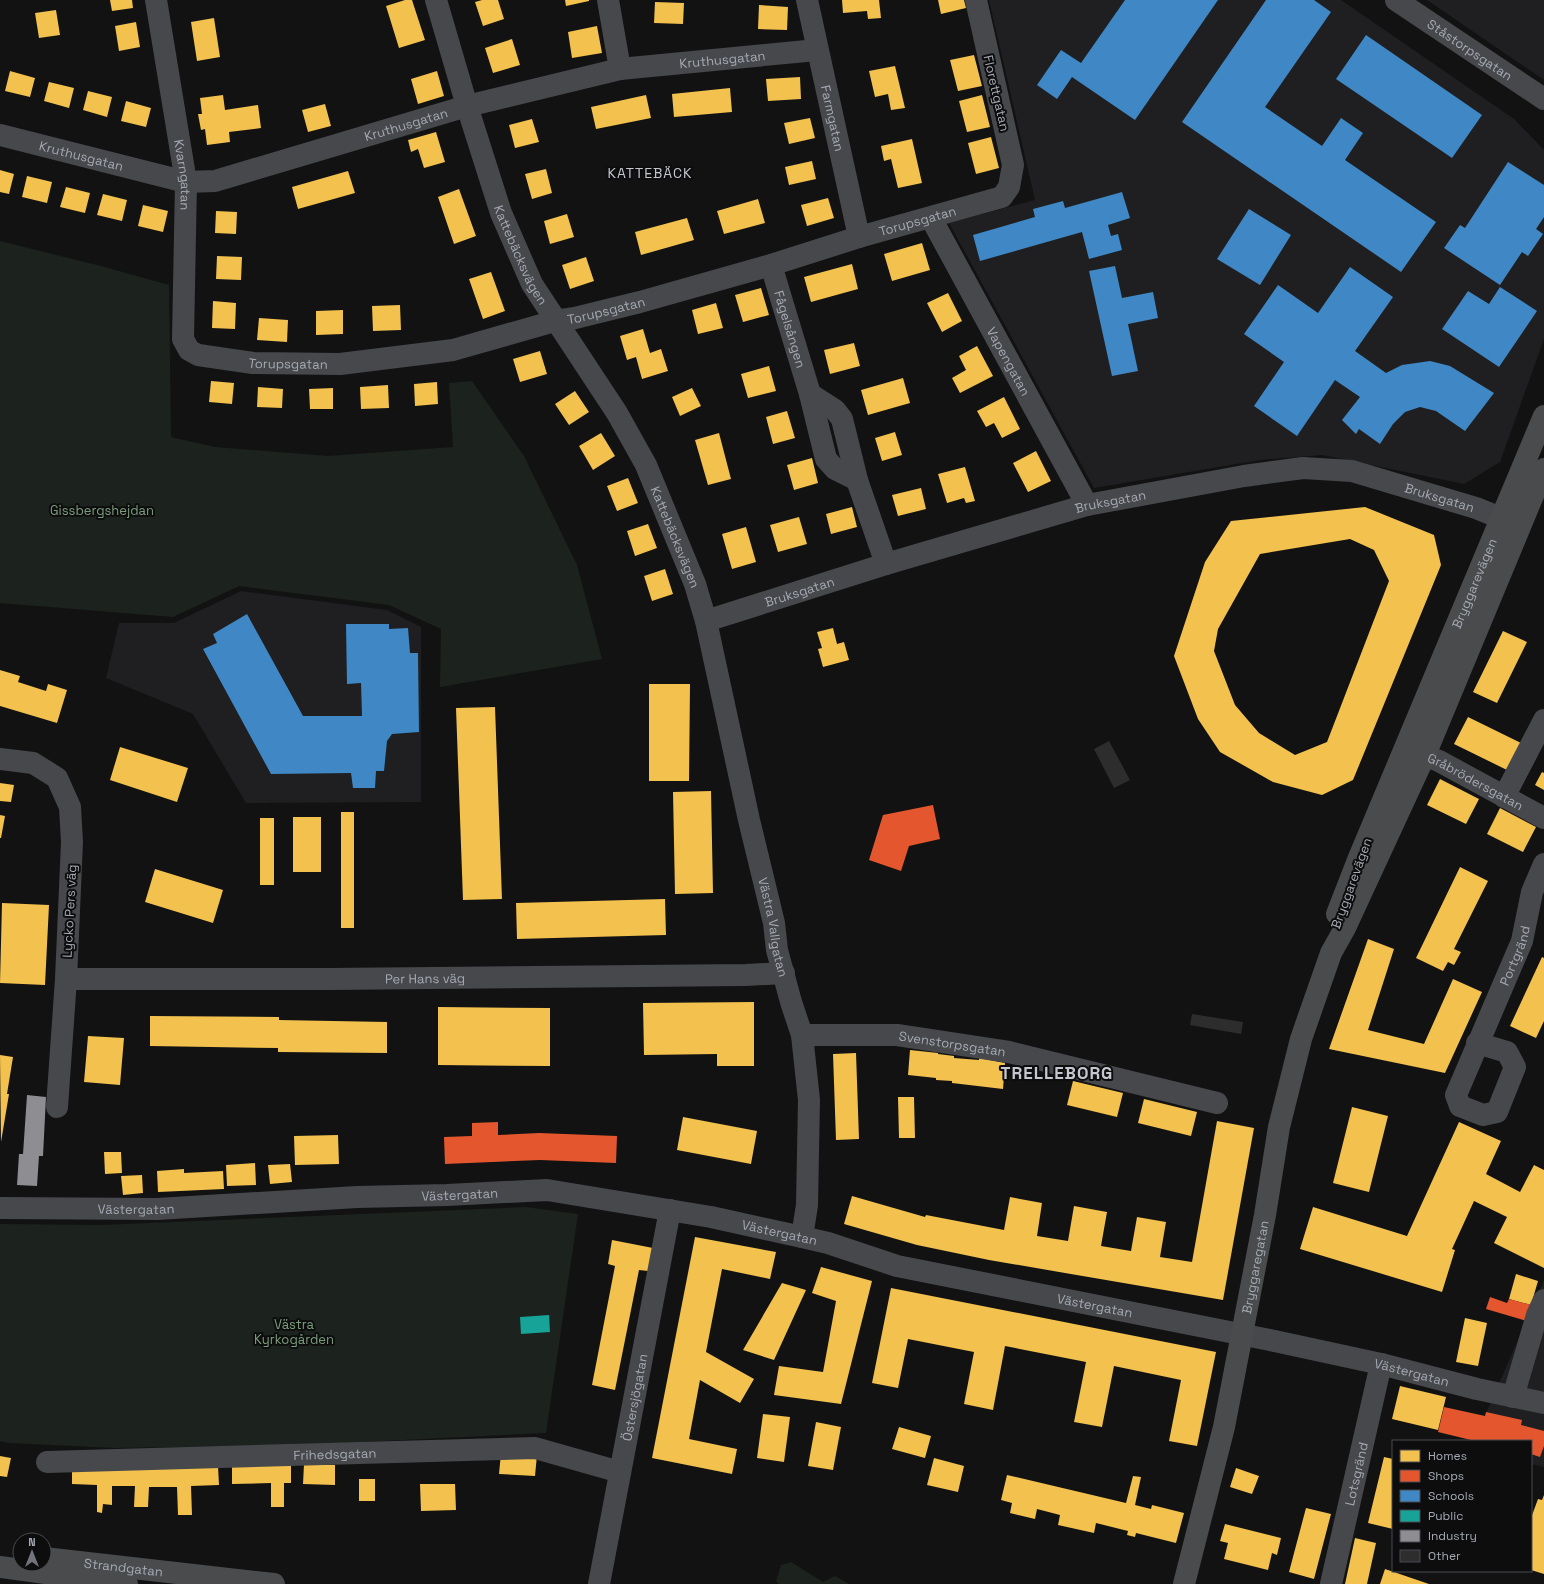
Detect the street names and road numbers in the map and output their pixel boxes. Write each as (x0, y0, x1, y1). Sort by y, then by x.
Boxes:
street label: Ståstorpsgatan (1424, 15, 1516, 84)
street label: Kruthusgatan (679, 47, 766, 72)
street label: Florettgatan (980, 53, 1014, 133)
street label: Farmgatan (817, 84, 848, 153)
street label: Kruthusgatan (362, 104, 450, 145)
street label: Kruthusgatan (37, 137, 125, 175)
street label: Kvarngatan (170, 138, 194, 210)
street label: Torupsgatan (877, 202, 958, 240)
street label: Kattebäcksvägen (490, 203, 551, 308)
street label: Fågelsången (770, 289, 810, 370)
street label: Torupsgatan (566, 293, 647, 328)
street label: Vapengatan (983, 324, 1034, 399)
street label: Torupsgatan (247, 354, 328, 373)
street label: Bruksgatan (1403, 479, 1476, 516)
street label: Kattebäcksvägen (647, 484, 704, 590)
street label: Bruksgatan (1073, 486, 1147, 517)
street label: Bryggarevägen (1448, 536, 1501, 631)
street label: Bruksgatan (763, 573, 836, 611)
street label: Gråbrödersgatan (1425, 749, 1526, 814)
street label: Bryggarevägen (1327, 835, 1376, 931)
street label: Lycko Pers väg (59, 864, 80, 958)
street label: Västra Vallgatan (754, 876, 792, 979)
street label: Portgränd (1496, 924, 1534, 988)
street label: Per Hans väg (385, 970, 465, 987)
street label: Svenstorpsgatan (898, 1027, 1007, 1060)
street label: Västergatan (421, 1184, 498, 1205)
street label: Västergatan (98, 1200, 175, 1218)
street label: Västergatan (740, 1216, 819, 1249)
street label: Bryggaregatan (1238, 1219, 1273, 1315)
street label: Västergatan (1055, 1290, 1134, 1322)
street label: Östersjögatan (618, 1352, 652, 1443)
street label: Västergatan (1373, 1355, 1451, 1390)
street label: Lotsgränd (1341, 1441, 1372, 1507)
street label: Frihedsgatan (293, 1445, 377, 1464)
street label: Strandgatan (83, 1555, 164, 1580)

